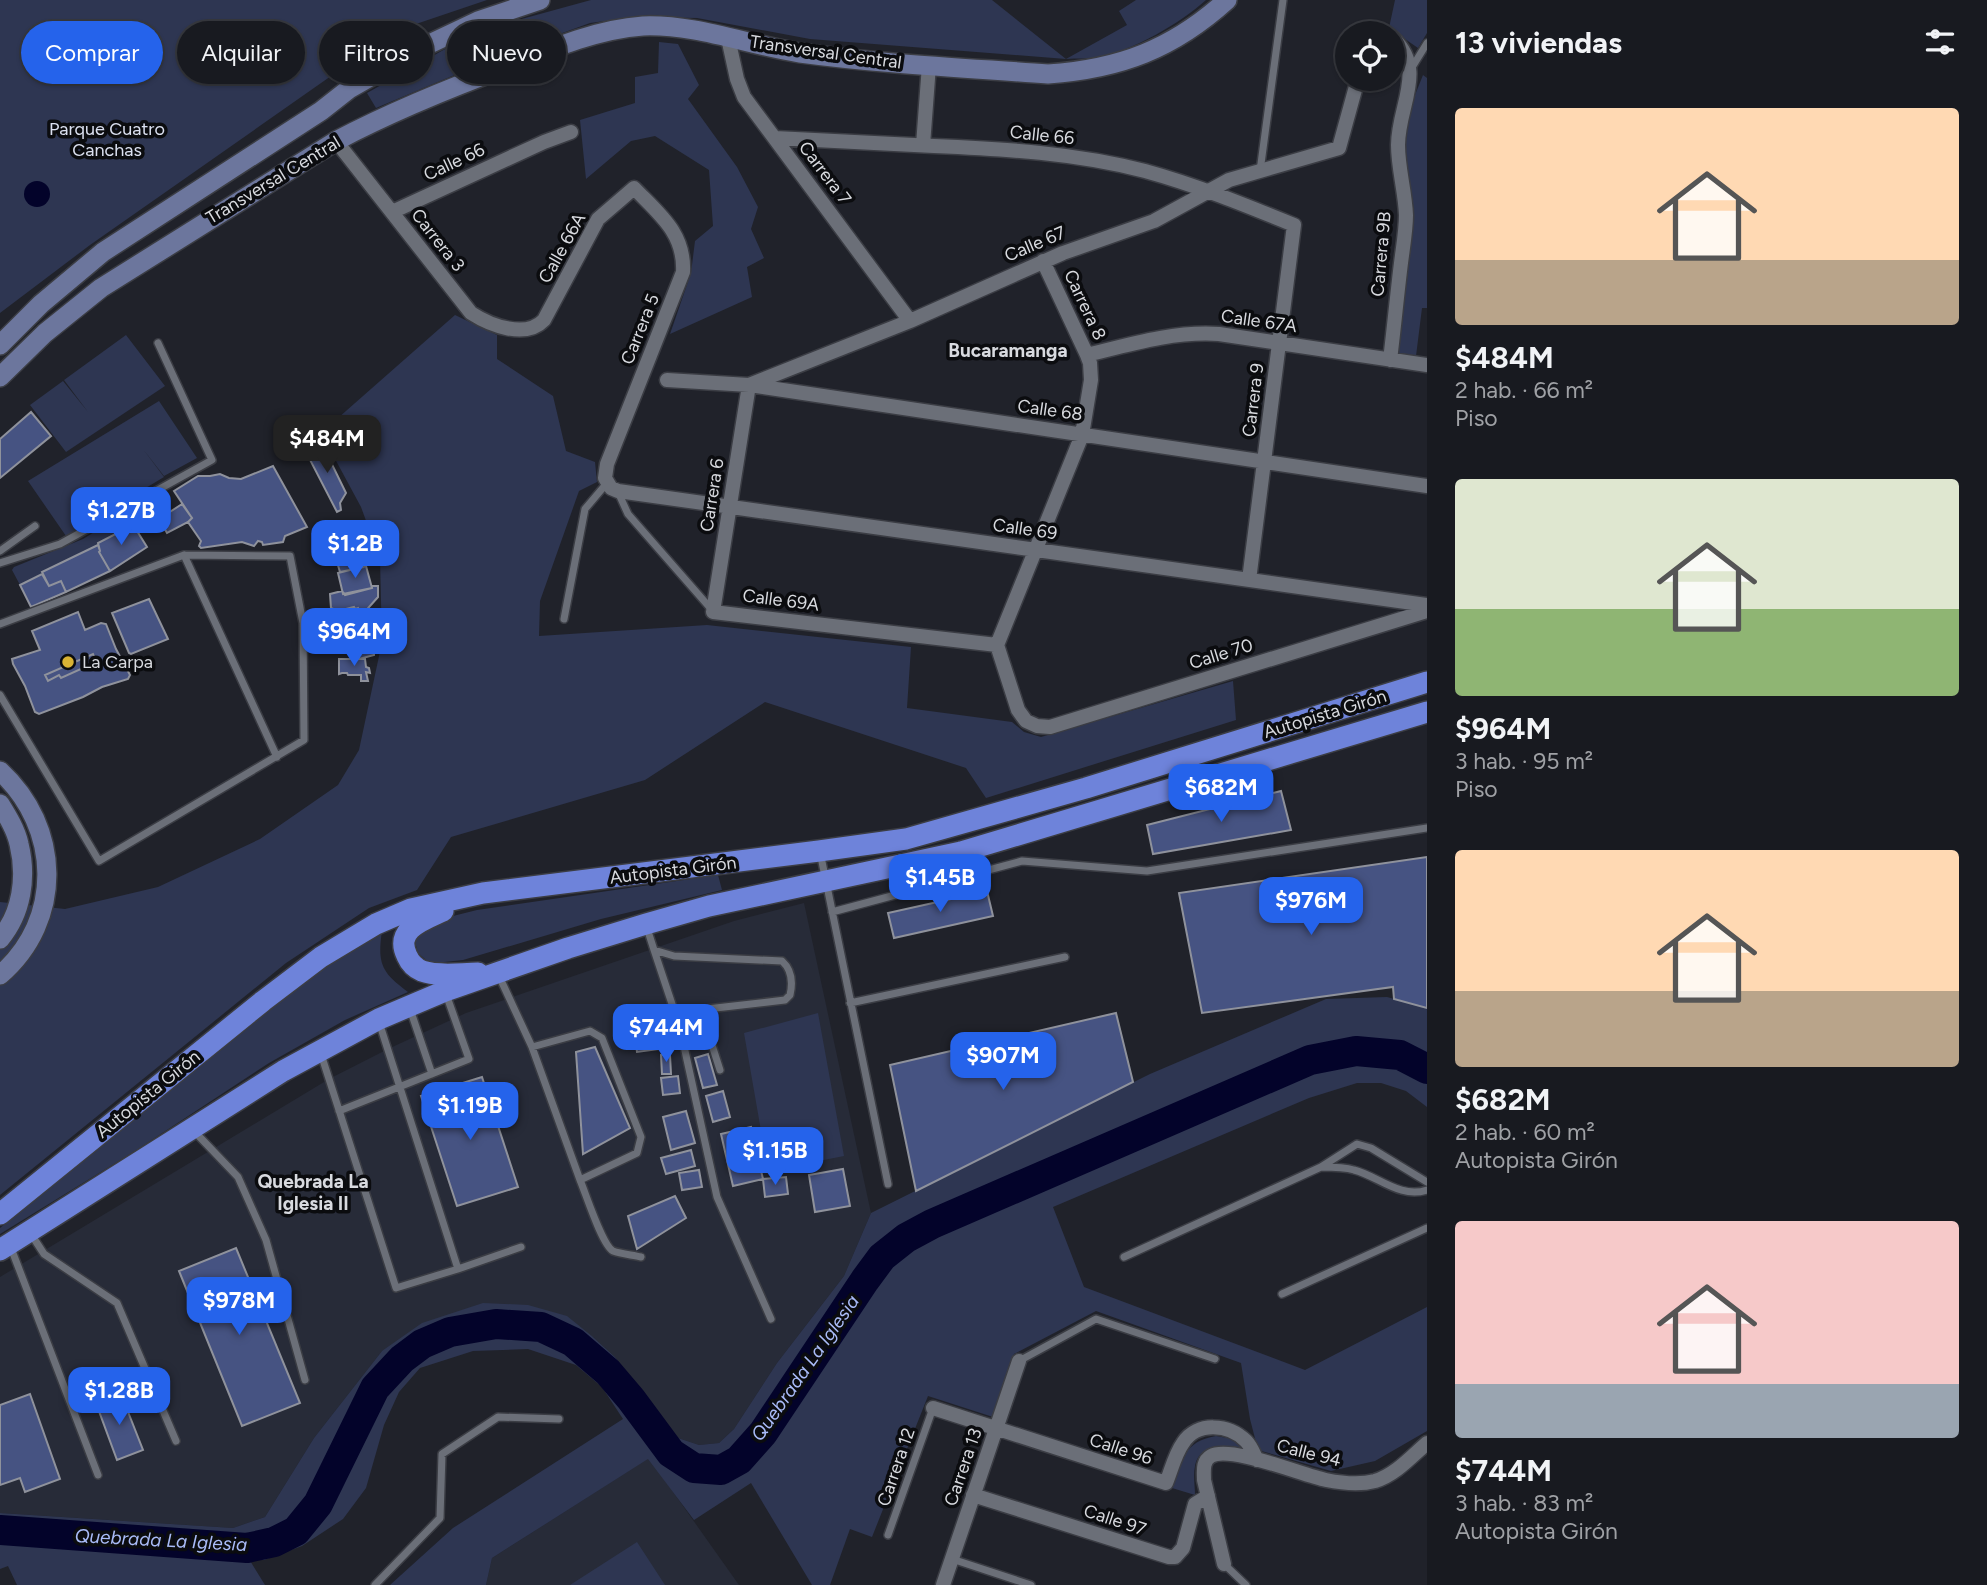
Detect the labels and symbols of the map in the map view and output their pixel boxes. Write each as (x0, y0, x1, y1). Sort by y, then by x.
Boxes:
street label: Transversal Central (749, 30, 903, 74)
park label: Parque Cuatro Canchas (49, 118, 165, 161)
street label: Calle 66 (1009, 121, 1075, 149)
street label: Transversal Central (202, 131, 344, 229)
street label: Carrera 7 (794, 137, 856, 209)
street label: Calle 66 (420, 138, 488, 186)
street label: Carrera 3 (407, 204, 469, 276)
street label: Calle 66A (534, 209, 590, 287)
street label: Carrera 9B (1366, 211, 1396, 297)
street label: Calle 67 (1001, 221, 1069, 267)
street label: Carrera 8 (1059, 266, 1111, 344)
street label: Carrera 5 (616, 290, 664, 368)
street label: Calle 67A (1220, 305, 1298, 337)
district label: Bucaramanga (948, 339, 1068, 362)
street label: Carrera 9 (1238, 362, 1268, 438)
street label: Calle 68 (1016, 395, 1084, 425)
pin: $484M (278, 416, 376, 475)
street label: Carrera 6 (695, 457, 729, 533)
pin: $1.27B (64, 488, 178, 547)
street label: Calle 69 (991, 514, 1059, 544)
pin: $1.2B (306, 520, 404, 580)
street label: Calle 69A (741, 584, 821, 616)
pin: $964M (305, 608, 403, 668)
street label: Calle 70 (1186, 634, 1256, 674)
place label: La Carpa (82, 651, 153, 673)
marker: La Carpa (60, 654, 76, 670)
street label: Autopista Girón (1261, 685, 1389, 743)
pin: $682M (1172, 764, 1270, 824)
street label: Autopista Girón (608, 851, 738, 889)
pin: $1.45B (883, 855, 997, 914)
pin: $976M (1262, 878, 1360, 937)
pin: $744M (617, 1004, 715, 1064)
pin: $907M (954, 1032, 1052, 1092)
street label: Autopista Girón (92, 1045, 204, 1143)
pin: $1.19B (413, 1082, 527, 1142)
pin: $1.15B (718, 1128, 832, 1187)
district label: Quebrada La Iglesia II (257, 1170, 369, 1215)
pin: $978M (190, 1278, 288, 1337)
water label: Quebrada La Iglesia (746, 1291, 864, 1445)
pin: $1.28B (62, 1368, 176, 1427)
street label: Carrera 12 (872, 1425, 920, 1509)
street label: Carrera 13 (939, 1425, 987, 1509)
street label: Calle 96 (1087, 1429, 1155, 1469)
street label: Calle 94 (1274, 1434, 1344, 1472)
street label: Calle 97 (1081, 1500, 1149, 1540)
water label: Quebrada La Iglesia (74, 1524, 248, 1556)

